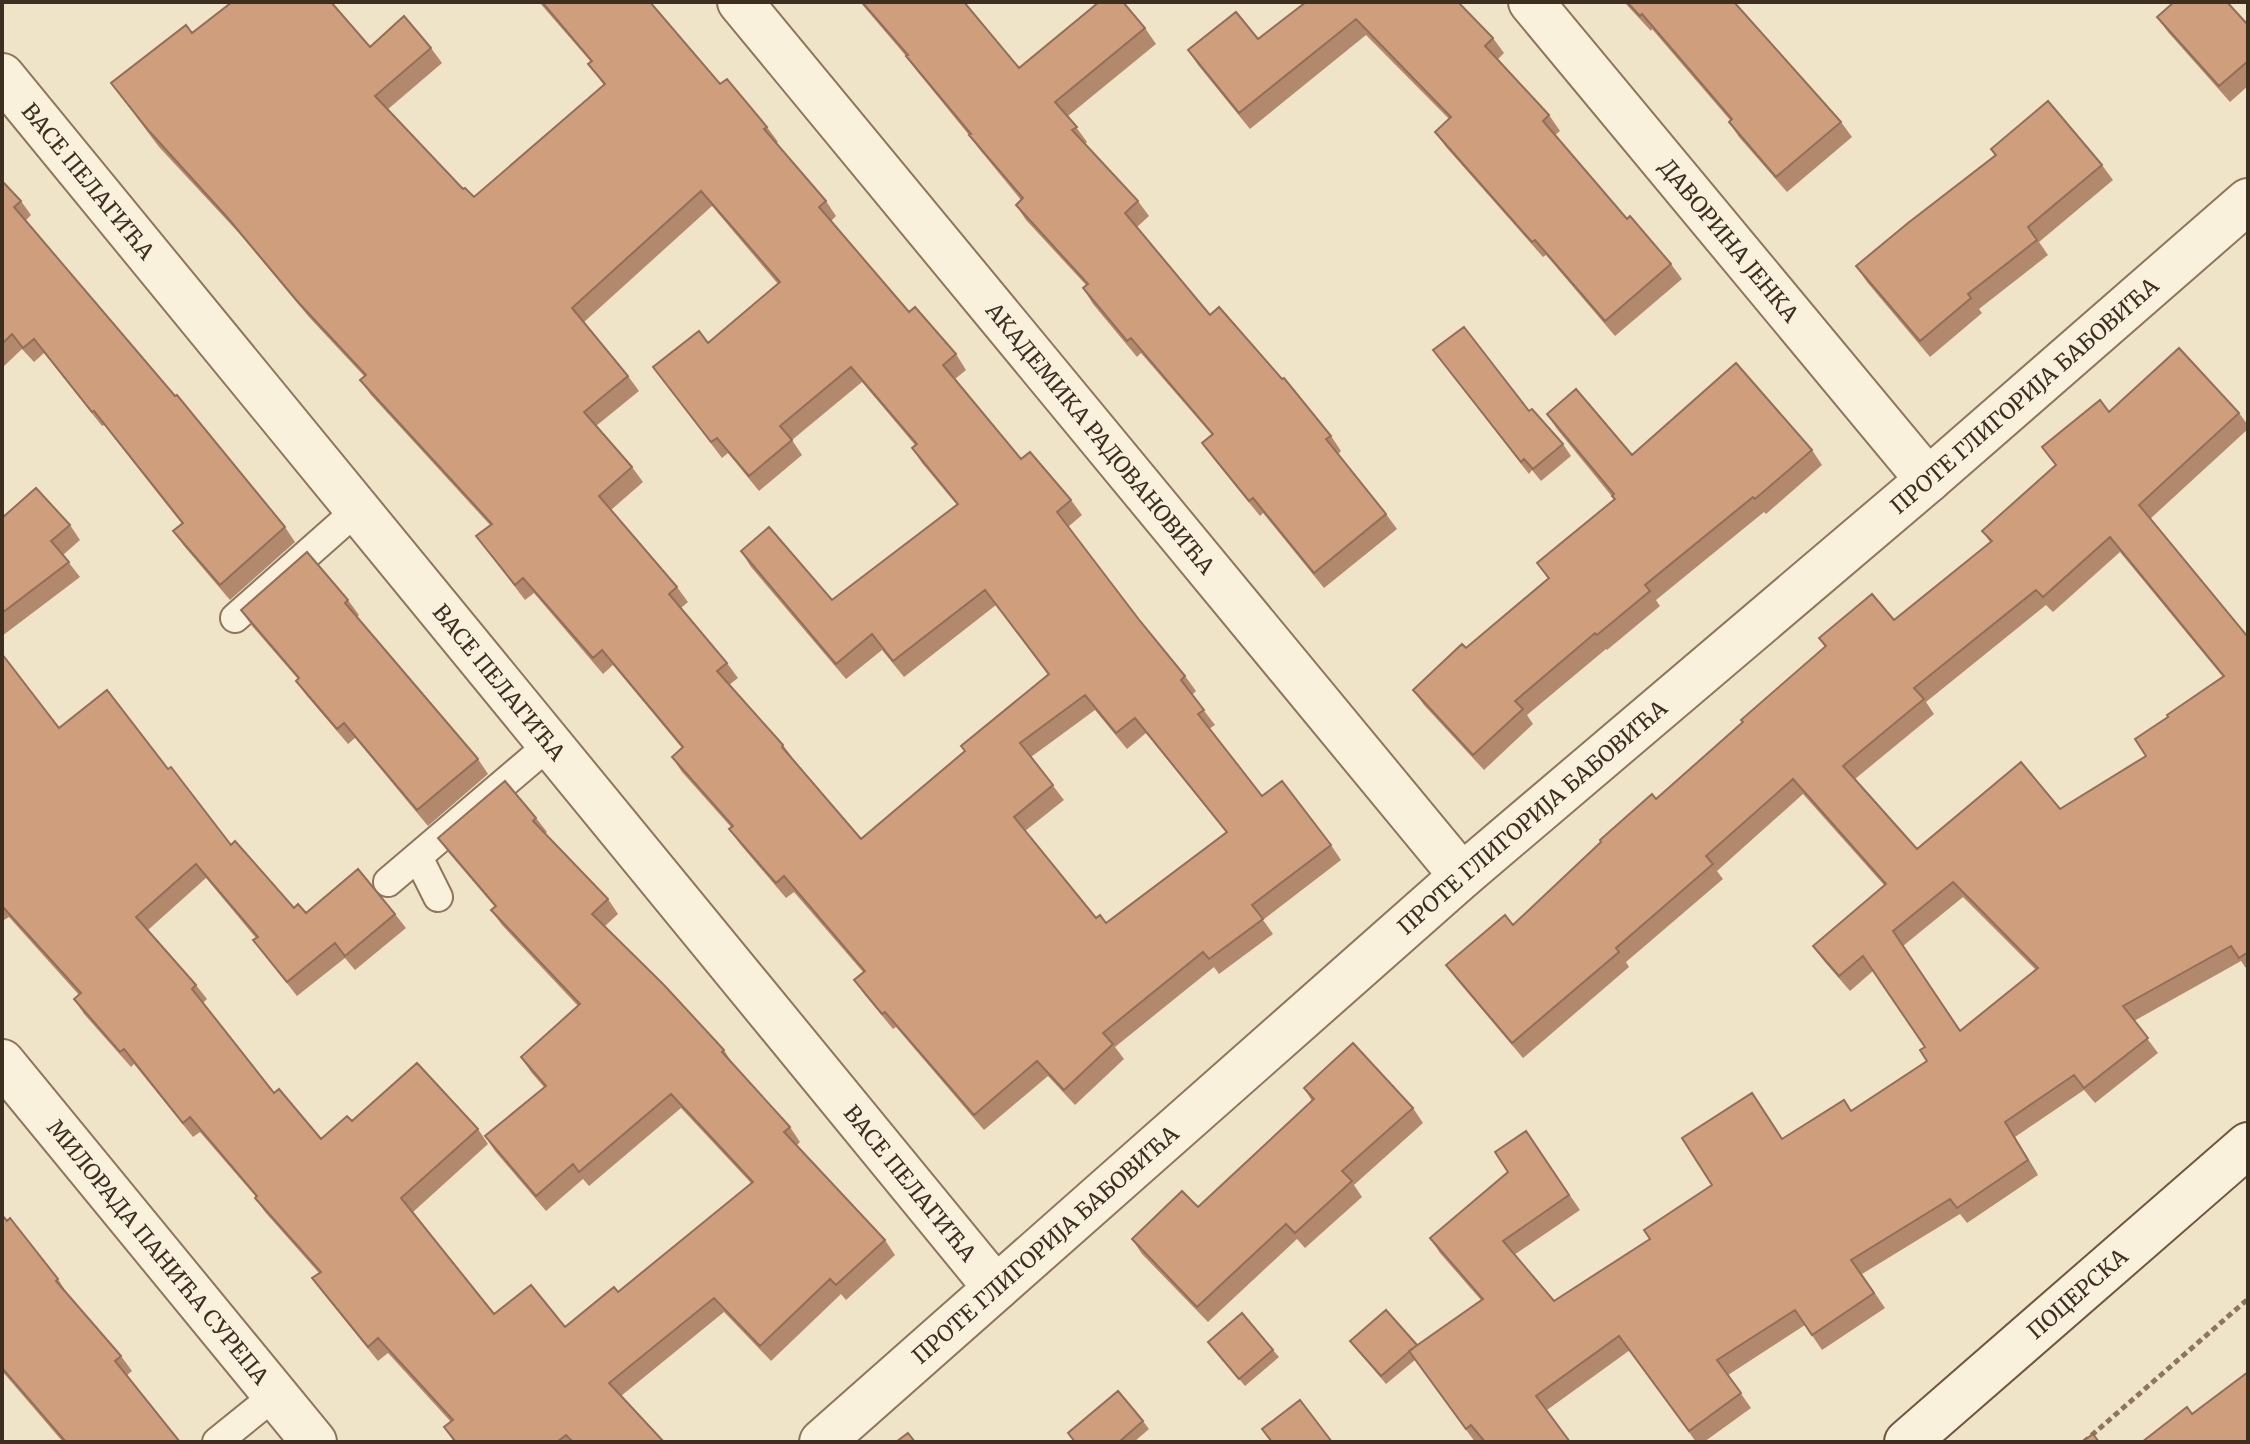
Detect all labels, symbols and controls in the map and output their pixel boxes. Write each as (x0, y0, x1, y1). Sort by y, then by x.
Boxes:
street label: ВАСЕ ПЕЛАГИЋА (16, 97, 161, 265)
street label: ДАВОРИНА ЈЕНКА (1653, 153, 1805, 328)
street label: ПРОТЕ ГЛИГОРИЈА БАБОВИЋА (1885, 271, 2165, 520)
street label: АКАДЕМИКА РАДОВАНОВИЋА (979, 296, 1221, 580)
street label: ВАСЕ ПЕЛАГИЋА (427, 598, 572, 766)
street label: ПРОТЕ ГЛИГОРИЈА БАБОВИЋА (1392, 694, 1673, 940)
street label: ВАСЕ ПЕЛАГИЋА (838, 1099, 983, 1267)
street label: МИЛОРАДА ПАНИЋА СУРЕПА (41, 1114, 275, 1391)
street label: ПРОТЕ ГЛИГОРИЈА БАБОВИЋА (906, 1119, 1185, 1370)
street label: ПОЦЕРСКА (2021, 1242, 2134, 1345)

